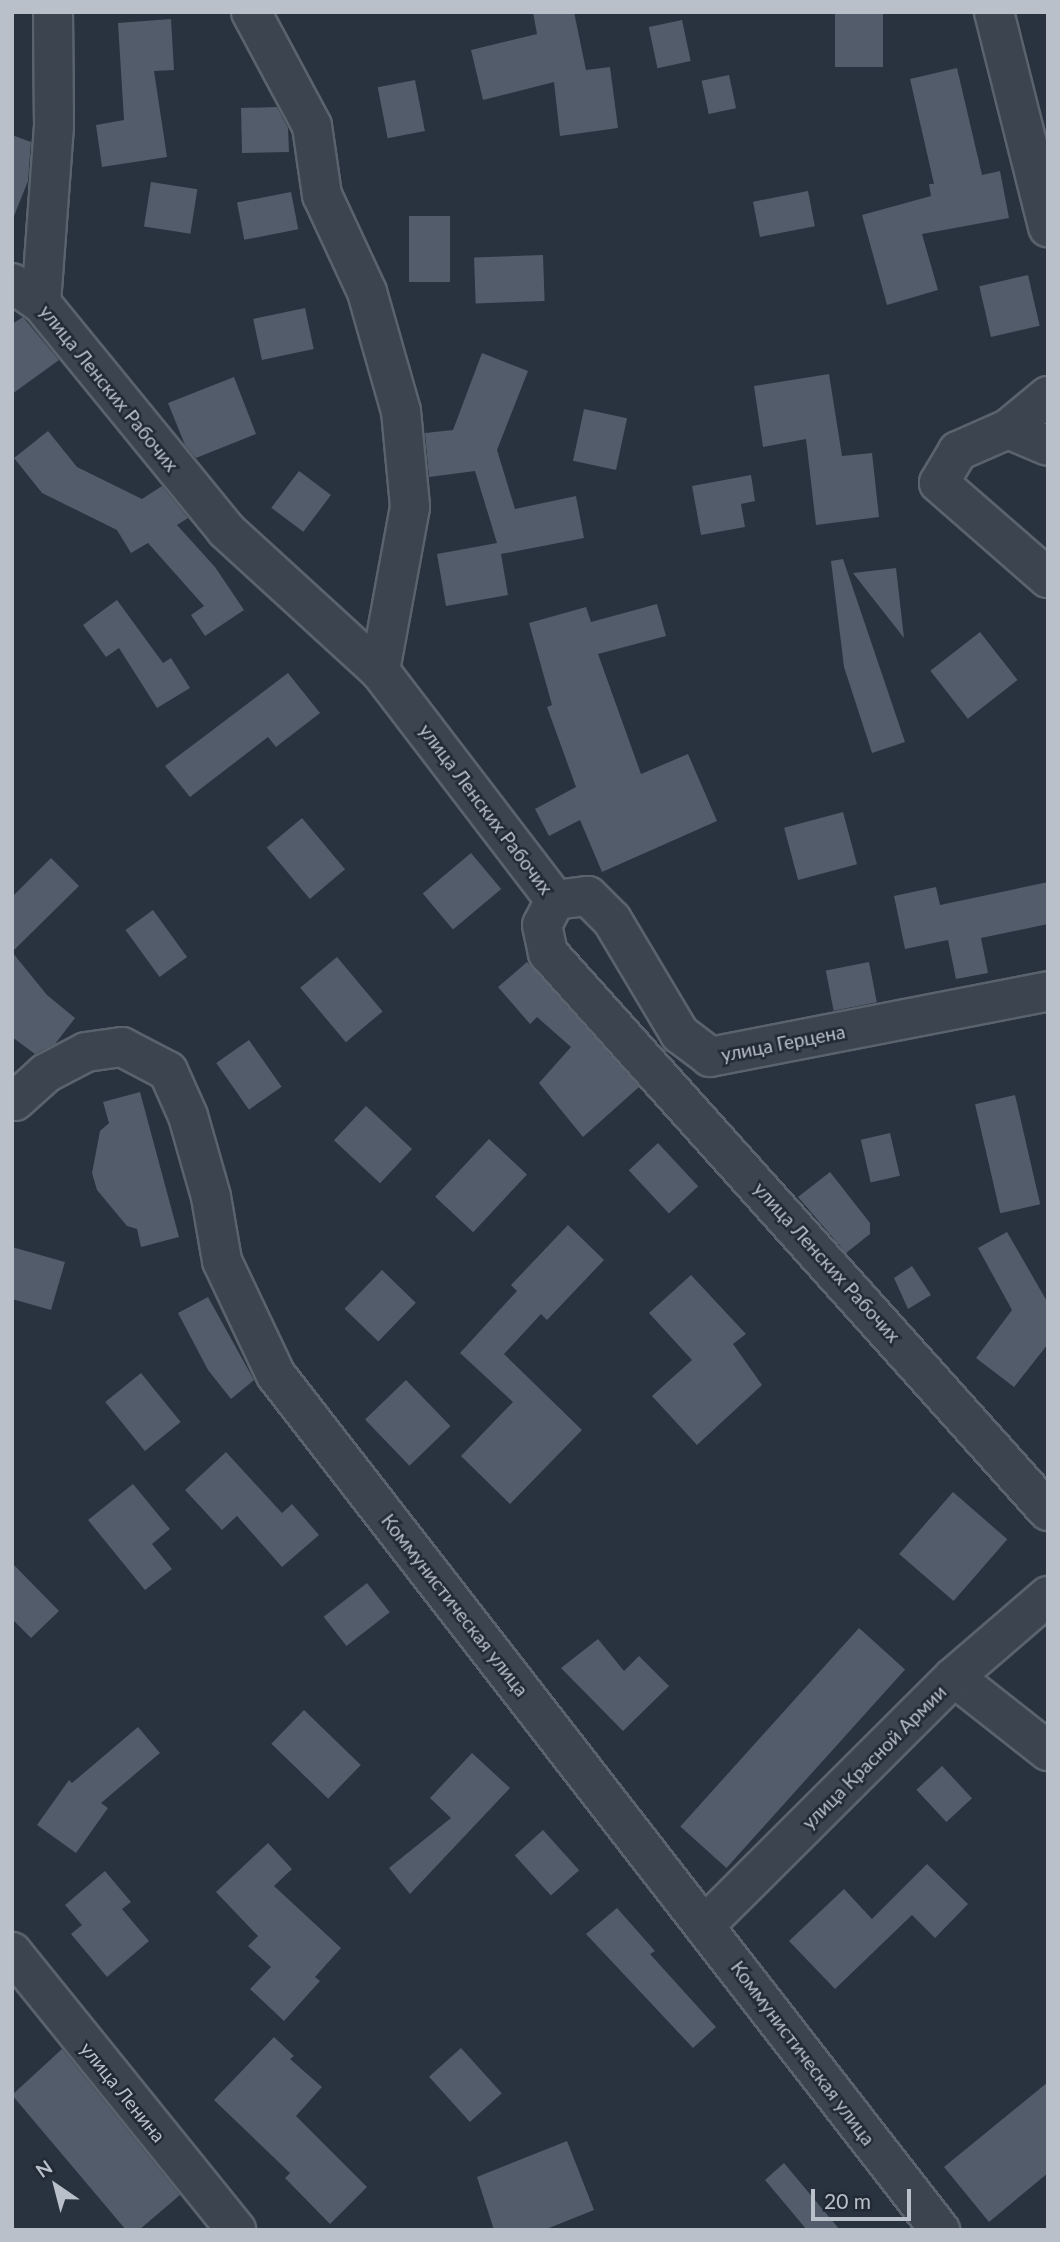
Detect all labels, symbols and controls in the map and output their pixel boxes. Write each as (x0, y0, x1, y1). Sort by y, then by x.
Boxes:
street label: улица Ленских Рабочих (35, 300, 183, 476)
street label: улица Ленских Рабочих (414, 719, 558, 899)
street label: улица Герцена (719, 1020, 847, 1066)
street label: улица Ленских Рабочих (749, 1177, 905, 1347)
street label: Коммунистическая улица (377, 1509, 533, 1701)
street label: улица Красной Армии (797, 1680, 951, 1834)
street label: Коммунистическая улица (726, 1956, 880, 2150)
street label: улица Ленина (76, 2037, 170, 2147)
north arrow (21, 2151, 91, 2221)
text: N (31, 2155, 56, 2182)
scale bar (815, 2176, 915, 2220)
text: 20 m (824, 2188, 871, 2213)

